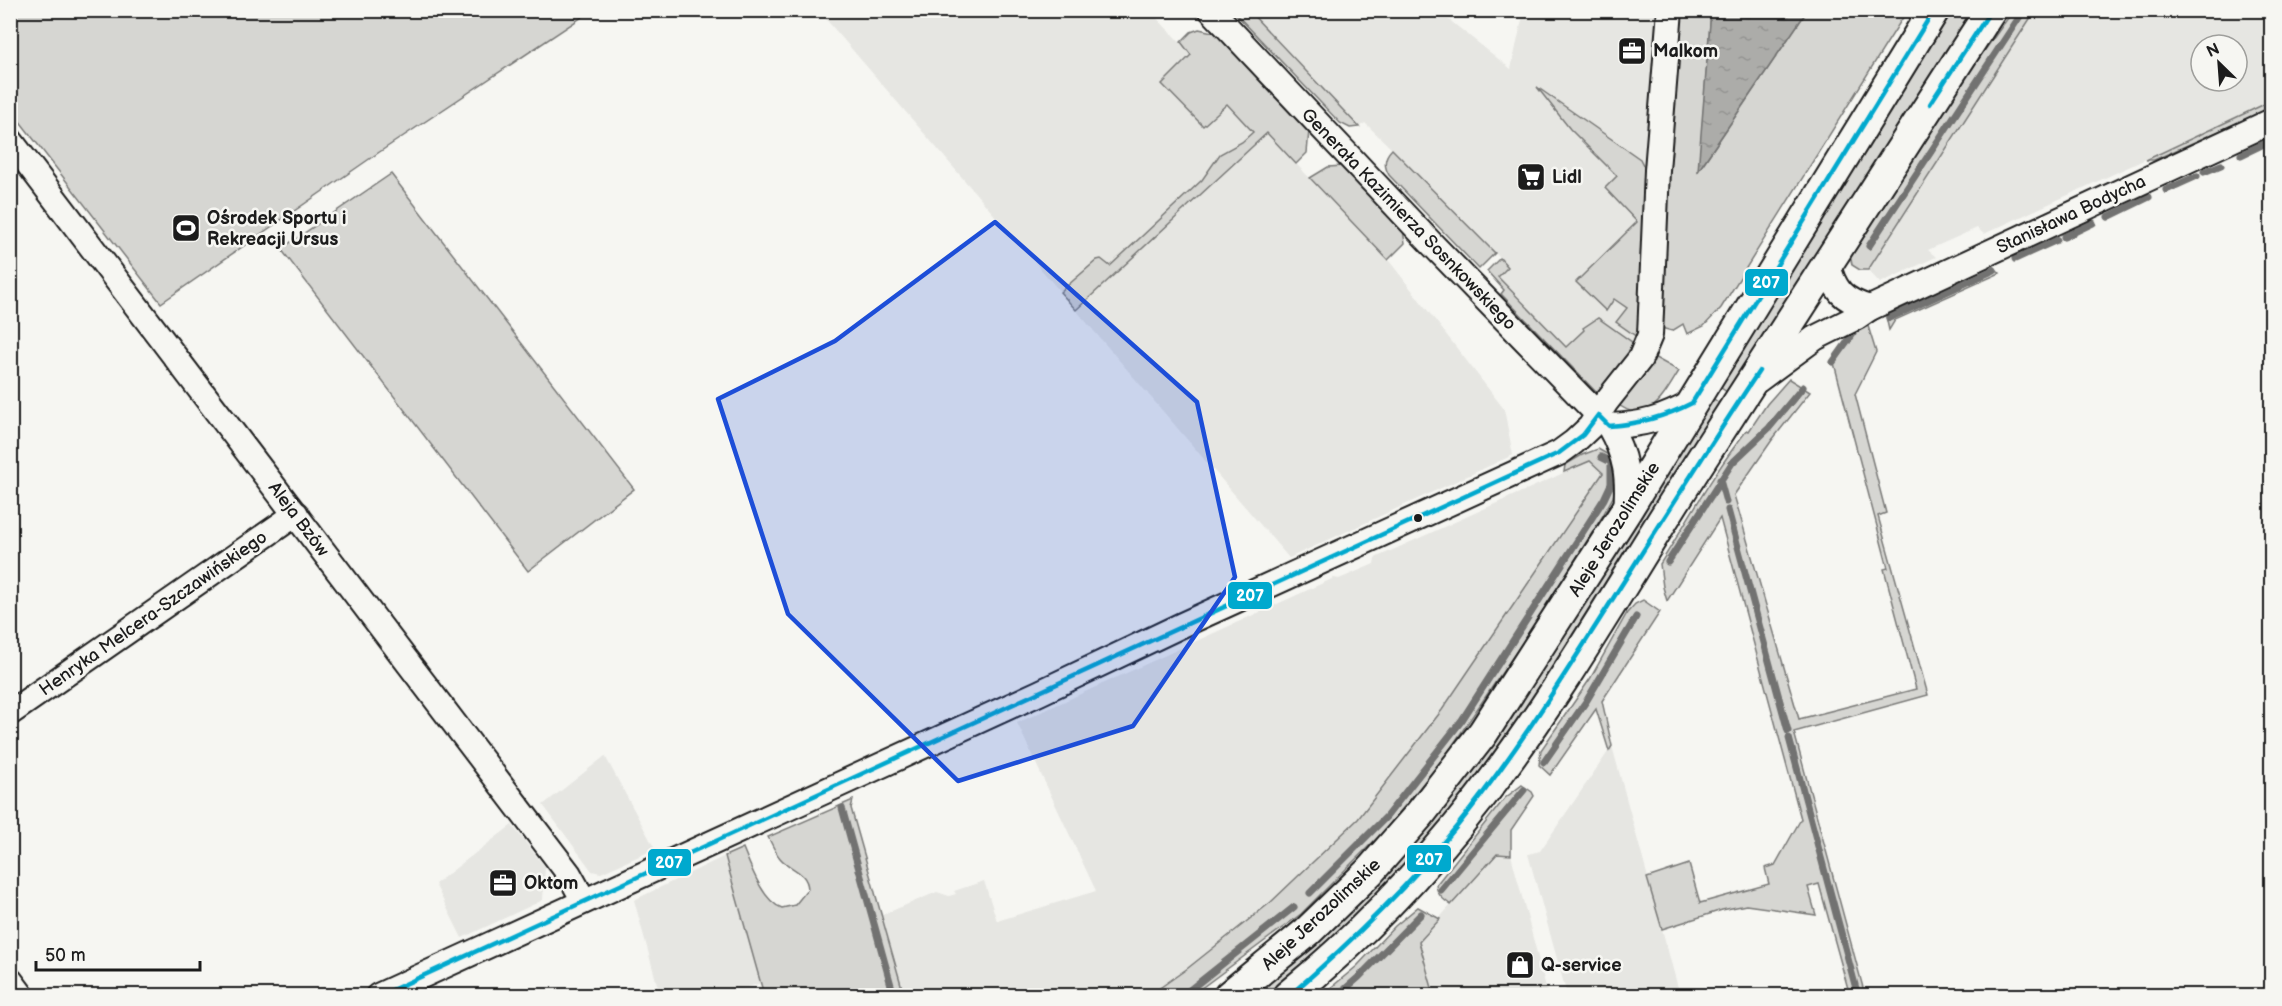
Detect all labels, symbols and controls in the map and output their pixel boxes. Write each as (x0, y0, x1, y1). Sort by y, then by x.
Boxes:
north arrow (2189, 33, 2249, 93)
office icon: Malkom (1616, 35, 1648, 67)
text: N (2204, 40, 2223, 62)
place label: Malkom (1653, 41, 1718, 62)
street label: Generała Kazimierza Sosnkowskiego (1297, 104, 1520, 335)
supermarket icon: Lidl (1515, 161, 1547, 193)
place label: Lidl (1552, 167, 1582, 188)
street label: Stanisława Bodycha (1993, 171, 2149, 258)
place label: Ośrodek Sportu i Rekreacji Ursus (207, 208, 347, 250)
sports icon: Ośrodek Sportu i Rekreacji Ursus (170, 212, 202, 244)
line badge: 207 (1744, 268, 1789, 297)
text: 207 (1752, 274, 1780, 293)
street label: Aleje Jerozolimskie (1565, 458, 1664, 600)
street label: Aleja Bzów (264, 478, 333, 561)
unlabelled marker (1412, 512, 1424, 524)
street label: Henryka Melcera-Szczawińskiego (35, 526, 271, 700)
line badge: 207 (1227, 581, 1273, 610)
text: 207 (1236, 587, 1264, 606)
line badge: 207 (1406, 844, 1452, 873)
line badge: 207 (647, 848, 692, 877)
text: 207 (1415, 851, 1443, 870)
text: 207 (655, 854, 683, 873)
street label: Aleje Jerozolimskie (1258, 854, 1385, 975)
office icon: Oktom (487, 867, 519, 899)
place label: Oktom (524, 873, 578, 894)
scale bar (36, 934, 200, 972)
text: 50 m (45, 945, 86, 966)
shop icon: Q-service (1504, 949, 1536, 981)
place label: Q-service (1541, 955, 1622, 976)

